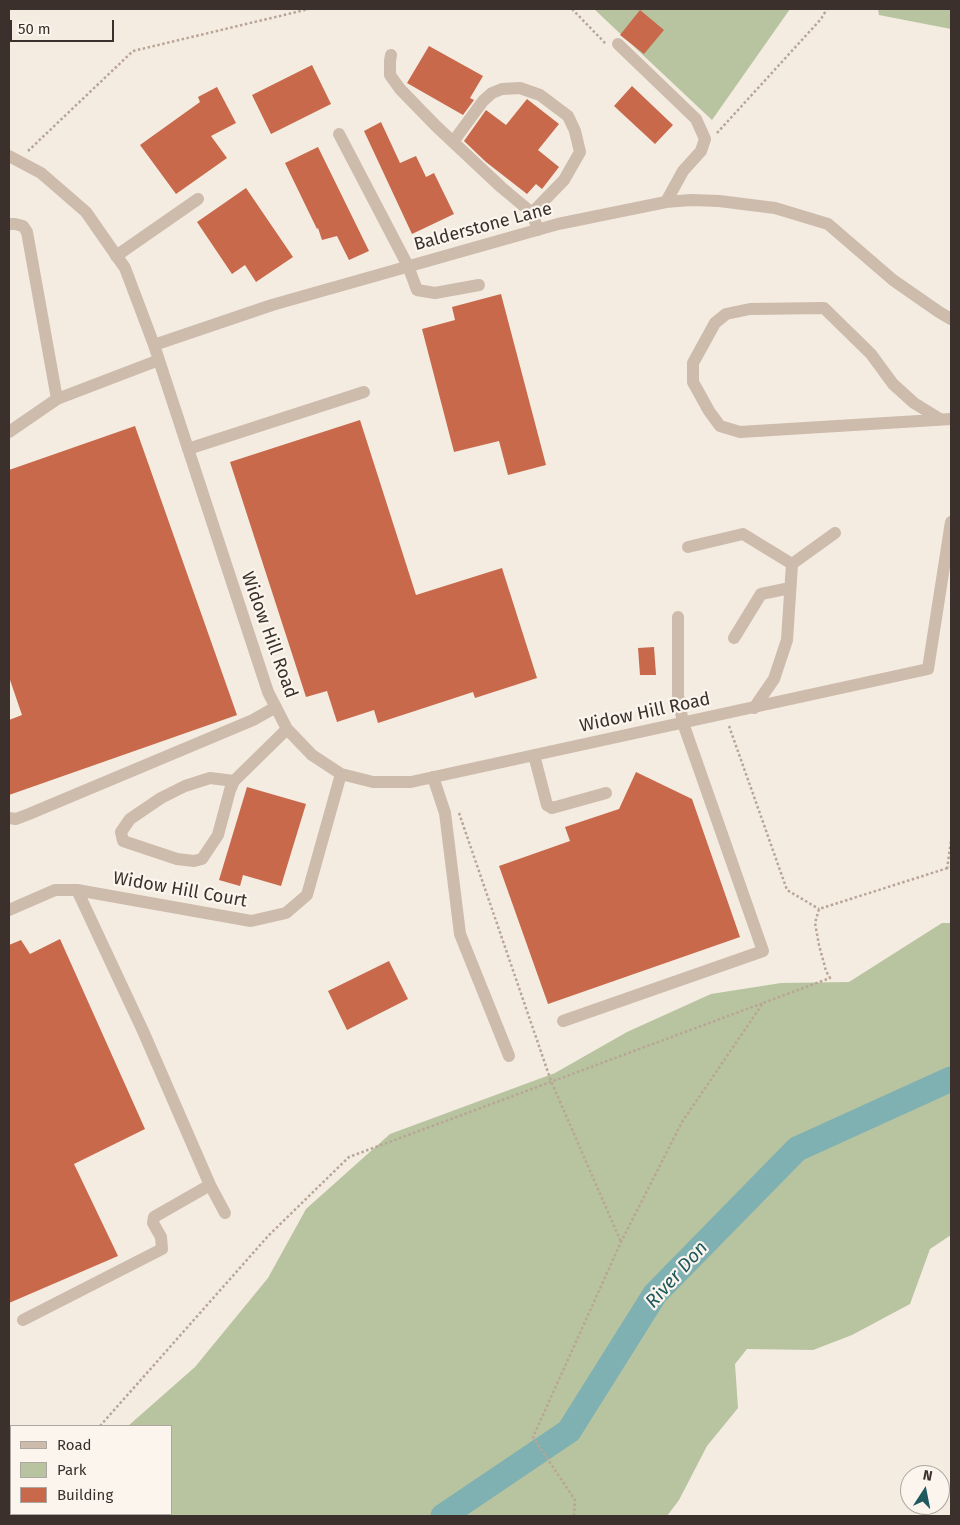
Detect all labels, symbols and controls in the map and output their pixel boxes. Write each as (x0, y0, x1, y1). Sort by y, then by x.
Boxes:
scale bar (12, 10, 116, 42)
text: 50 m (18, 20, 51, 38)
street label: Balderstone Lane (412, 198, 554, 256)
street label: Widow Hill Road (236, 569, 302, 701)
street label: Widow Hill Road (578, 689, 712, 737)
street label: Widow Hill Court (111, 868, 249, 912)
water label: River Don (641, 1237, 713, 1313)
legend (10, 1425, 172, 1515)
text: Road (57, 1436, 92, 1454)
text: Park (57, 1461, 87, 1479)
north arrow (900, 1465, 950, 1515)
text: N (922, 1467, 934, 1485)
text: Building (57, 1486, 113, 1504)

